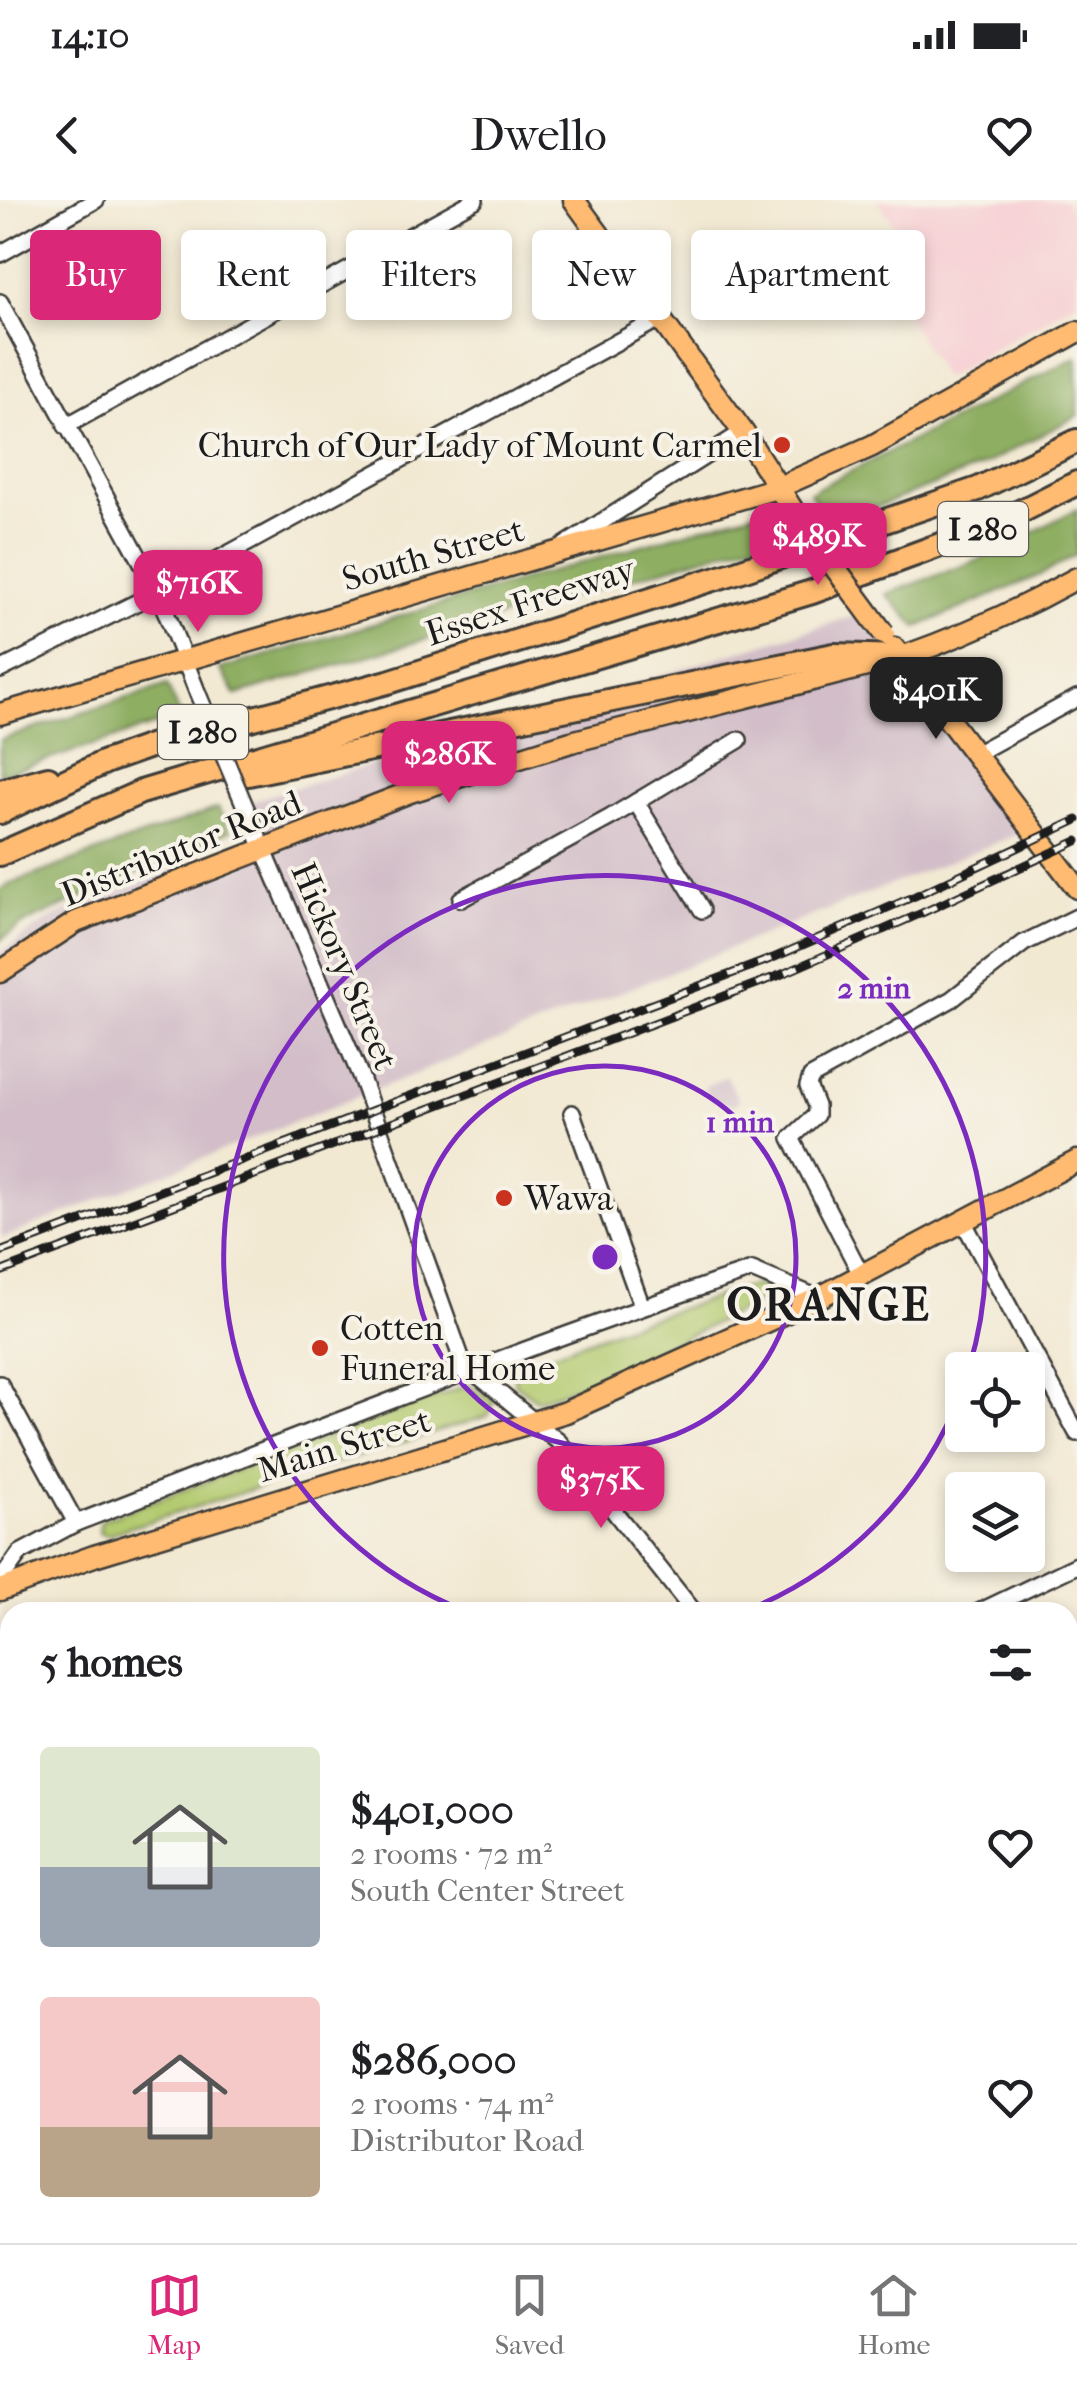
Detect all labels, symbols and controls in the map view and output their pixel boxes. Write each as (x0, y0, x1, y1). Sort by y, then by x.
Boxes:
text: 14:10 (50, 13, 130, 58)
icon: back (40, 108, 95, 163)
icon: heart (982, 108, 1037, 163)
text: Dwello (470, 109, 607, 162)
chip: Buy (30, 230, 161, 320)
chip: Rent (181, 230, 326, 320)
chip: Filters (346, 230, 512, 320)
chip: New (532, 230, 671, 320)
chip: Apartment (691, 230, 925, 320)
place label: Church of Our Lady of Mount Carmel (198, 425, 762, 466)
marker: Church of Our Lady of Mount Carmel (771, 434, 793, 456)
road number: I 280 (938, 502, 1028, 556)
pin: $489K (748, 503, 888, 588)
street label: South Street (337, 509, 529, 600)
text: $489K (772, 517, 864, 554)
street label: Essex Freeway (420, 548, 641, 655)
pin: $716K (128, 550, 268, 635)
text: $716K (156, 564, 240, 601)
pin: $401K (866, 657, 1006, 742)
text: $401K (892, 671, 980, 708)
road number: I 280 (158, 705, 248, 759)
pin: $286K (379, 721, 519, 806)
text: $286K (404, 735, 494, 772)
street label: Distributor Road (55, 781, 308, 915)
street label: Hickory Street (282, 856, 407, 1077)
text: 2 min (837, 971, 911, 1006)
text: 1 min (706, 1105, 775, 1140)
place label: Wawa (523, 1178, 614, 1219)
marker: Wawa (493, 1187, 515, 1209)
centre of rings (587, 1239, 623, 1275)
district label: ORANGE (727, 1279, 932, 1332)
place label: Cotten Funeral Home (340, 1308, 555, 1389)
marker: Cotten Funeral Home (309, 1337, 331, 1359)
map controls (945, 1352, 1045, 1572)
button: locate (945, 1352, 1045, 1452)
street label: Main Street (253, 1400, 436, 1491)
pin: $375K (531, 1446, 671, 1531)
text: $375K (559, 1460, 643, 1497)
button: layers (945, 1472, 1045, 1572)
icon: filters (983, 1635, 1038, 1690)
text: 5 homes (40, 1638, 183, 1687)
text: $401,000 (350, 1786, 514, 1835)
icon: home (120, 1787, 240, 1907)
icon: heart (983, 1820, 1038, 1875)
text: 2 rooms · 72 m² (350, 1835, 552, 1872)
text: South Center Street (350, 1872, 625, 1909)
text: $286,000 (350, 2036, 517, 2085)
icon: home (120, 2037, 240, 2157)
icon: heart (983, 2070, 1038, 2125)
text: 2 rooms · 74 m² (350, 2085, 554, 2122)
text: Distributor Road (350, 2122, 584, 2159)
tab: Map (147, 2268, 202, 2361)
tab: Saved (495, 2268, 564, 2361)
tab: Home (858, 2268, 930, 2361)

